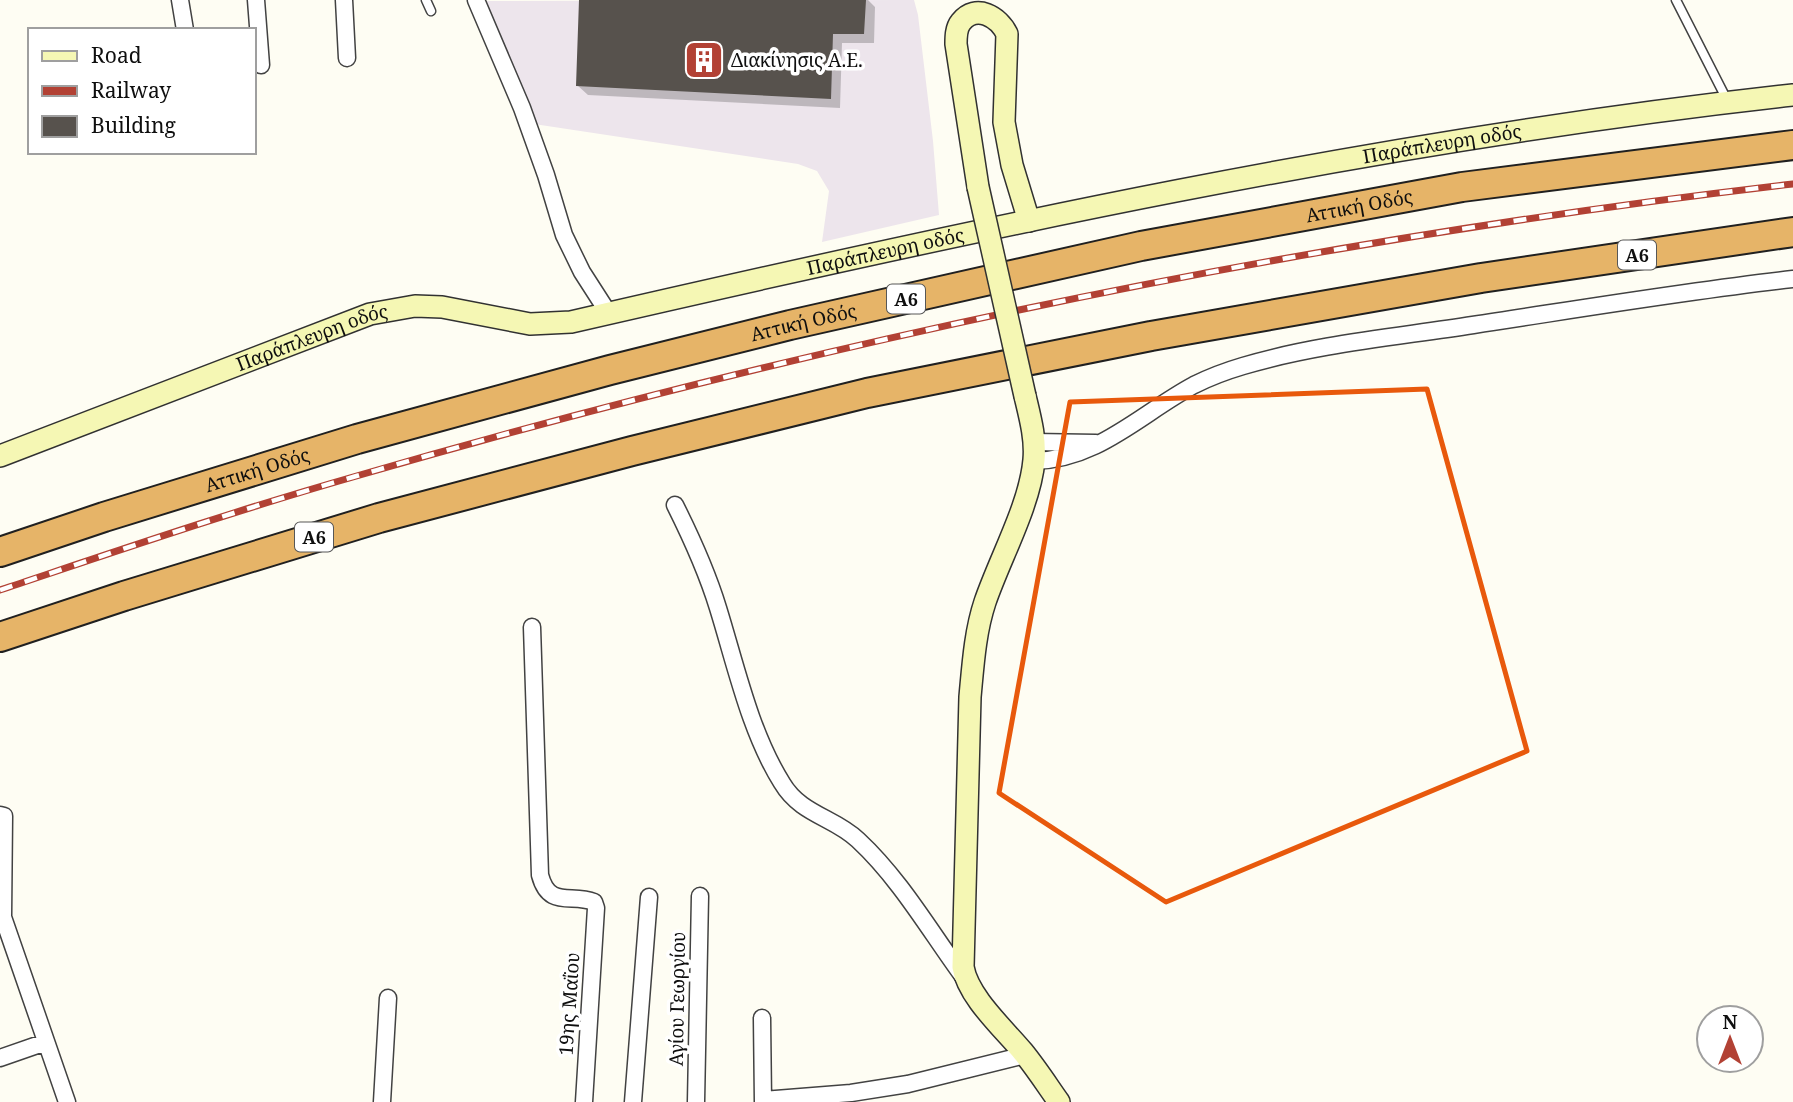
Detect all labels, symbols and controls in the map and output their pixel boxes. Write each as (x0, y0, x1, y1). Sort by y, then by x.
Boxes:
legend (28, 28, 256, 154)
building icon: Διακίνησις Α.Ε. (683, 39, 725, 81)
text: Road (91, 41, 142, 69)
place label: Διακίνησις Α.Ε. (731, 47, 863, 73)
text: Railway (91, 76, 171, 104)
text: Building (91, 111, 176, 139)
street label: Παράπλευρη οδός (1361, 118, 1523, 169)
street label: Αττική Οδός (1304, 183, 1415, 228)
street label: Παράπλευρη οδός (804, 222, 967, 281)
road number: Α6 (1618, 241, 1656, 270)
road number: Α6 (887, 284, 925, 314)
street label: Αττική Οδός (748, 297, 859, 347)
street label: Παράπλευρη οδός (232, 298, 390, 377)
street label: Αττική Οδός (202, 441, 313, 498)
road number: Α6 (295, 522, 333, 552)
street label: Αγίου Γεωργίου (663, 932, 691, 1066)
street label: 19ης Μαΐου (552, 952, 586, 1056)
north arrow (1695, 1004, 1765, 1074)
text: N (1723, 1009, 1738, 1035)

